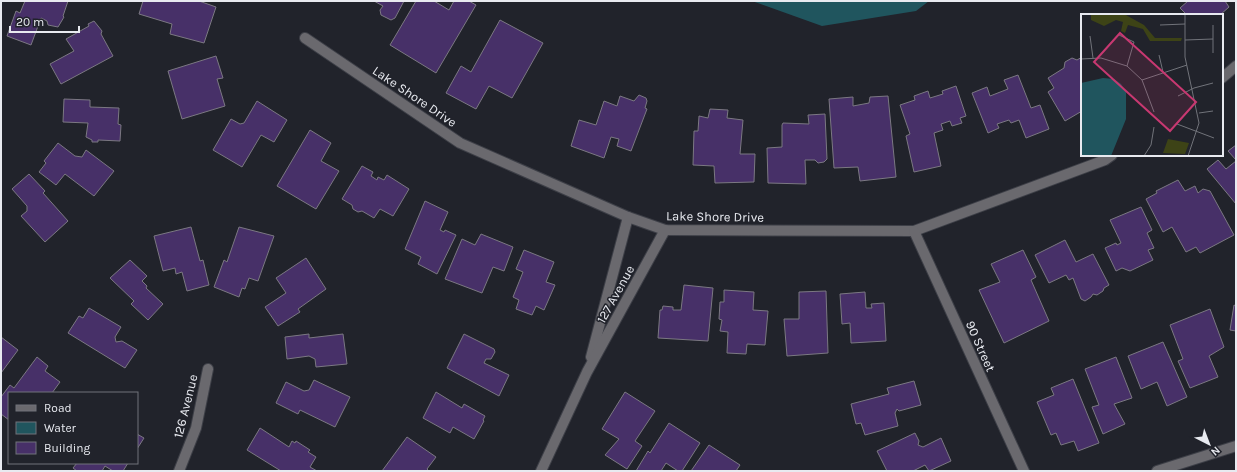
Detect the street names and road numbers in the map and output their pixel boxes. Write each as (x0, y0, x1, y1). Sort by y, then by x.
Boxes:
street label: Lake Shore Drive (370, 63, 460, 130)
street label: Lake Shore Drive (666, 208, 764, 225)
street label: 127 Avenue (593, 262, 638, 326)
street label: 90 Street (963, 318, 998, 374)
street label: 126 Avenue (170, 372, 201, 440)

